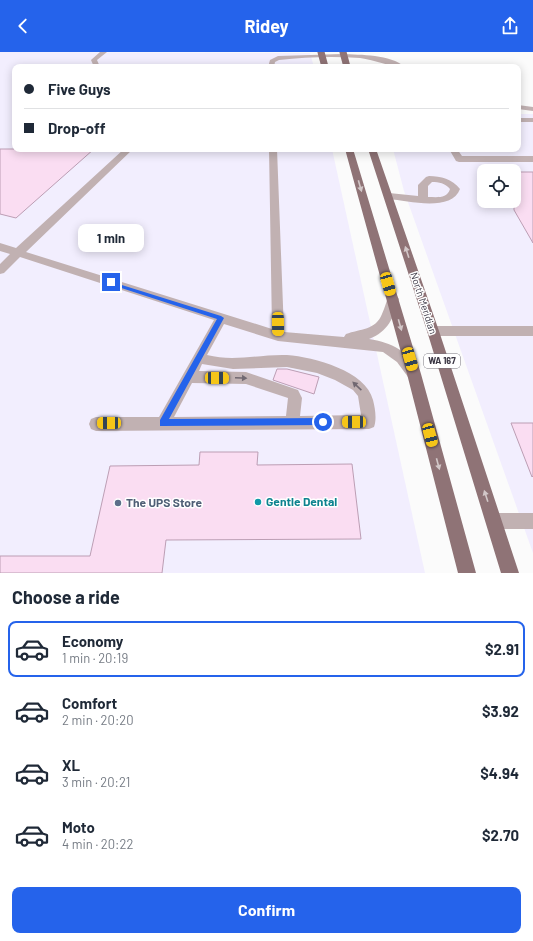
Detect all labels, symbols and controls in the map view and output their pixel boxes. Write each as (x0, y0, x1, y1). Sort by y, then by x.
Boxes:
icon: back (12, 15, 34, 37)
text: Ridey (244, 15, 289, 37)
icon: share (499, 15, 521, 37)
text: Five Guys (48, 80, 111, 98)
text: Drop-off (48, 119, 106, 137)
map controls (477, 164, 521, 208)
button: locate (477, 164, 521, 208)
one-way arrow (357, 181, 363, 193)
callout: 1 min (78, 224, 144, 252)
text: 1 min (97, 230, 125, 246)
one-way arrow (404, 246, 410, 258)
car (379, 271, 397, 297)
street label: North Meridian (408, 271, 440, 335)
route end (102, 273, 120, 291)
car (272, 312, 284, 336)
one-way arrow (397, 319, 403, 331)
car (401, 346, 419, 372)
road number: WA 167 (424, 354, 460, 368)
car (205, 372, 229, 384)
one-way arrow (235, 375, 247, 382)
one-way arrow (352, 382, 362, 391)
route start (314, 413, 332, 431)
car (342, 416, 366, 428)
car (97, 417, 121, 429)
car (421, 422, 439, 448)
one-way arrow (435, 458, 441, 470)
one-way arrow (483, 490, 489, 502)
place label: Gentle Dental (266, 494, 337, 508)
place label: The UPS Store (126, 495, 202, 509)
marker: Gentle Dental (253, 497, 263, 507)
marker: The UPS Store (113, 498, 123, 508)
text: Choose a ride (12, 586, 120, 608)
icon: car (14, 631, 50, 667)
text: Economy (62, 632, 123, 650)
text: $2.91 (485, 640, 519, 658)
text: 1 min · 20:19 (62, 650, 128, 666)
icon: car (14, 693, 50, 729)
text: Comfort (62, 694, 117, 712)
text: $3.92 (482, 702, 519, 720)
text: 2 min · 20:20 (62, 712, 134, 728)
icon: car (14, 755, 50, 791)
text: XL (62, 756, 80, 774)
text: $4.94 (480, 764, 519, 782)
text: 3 min · 20:21 (62, 774, 130, 790)
icon: car (14, 817, 50, 853)
text: Moto (62, 818, 95, 836)
text: $2.70 (482, 826, 519, 844)
text: 4 min · 20:22 (62, 836, 133, 852)
button: Confirm (12, 887, 521, 933)

